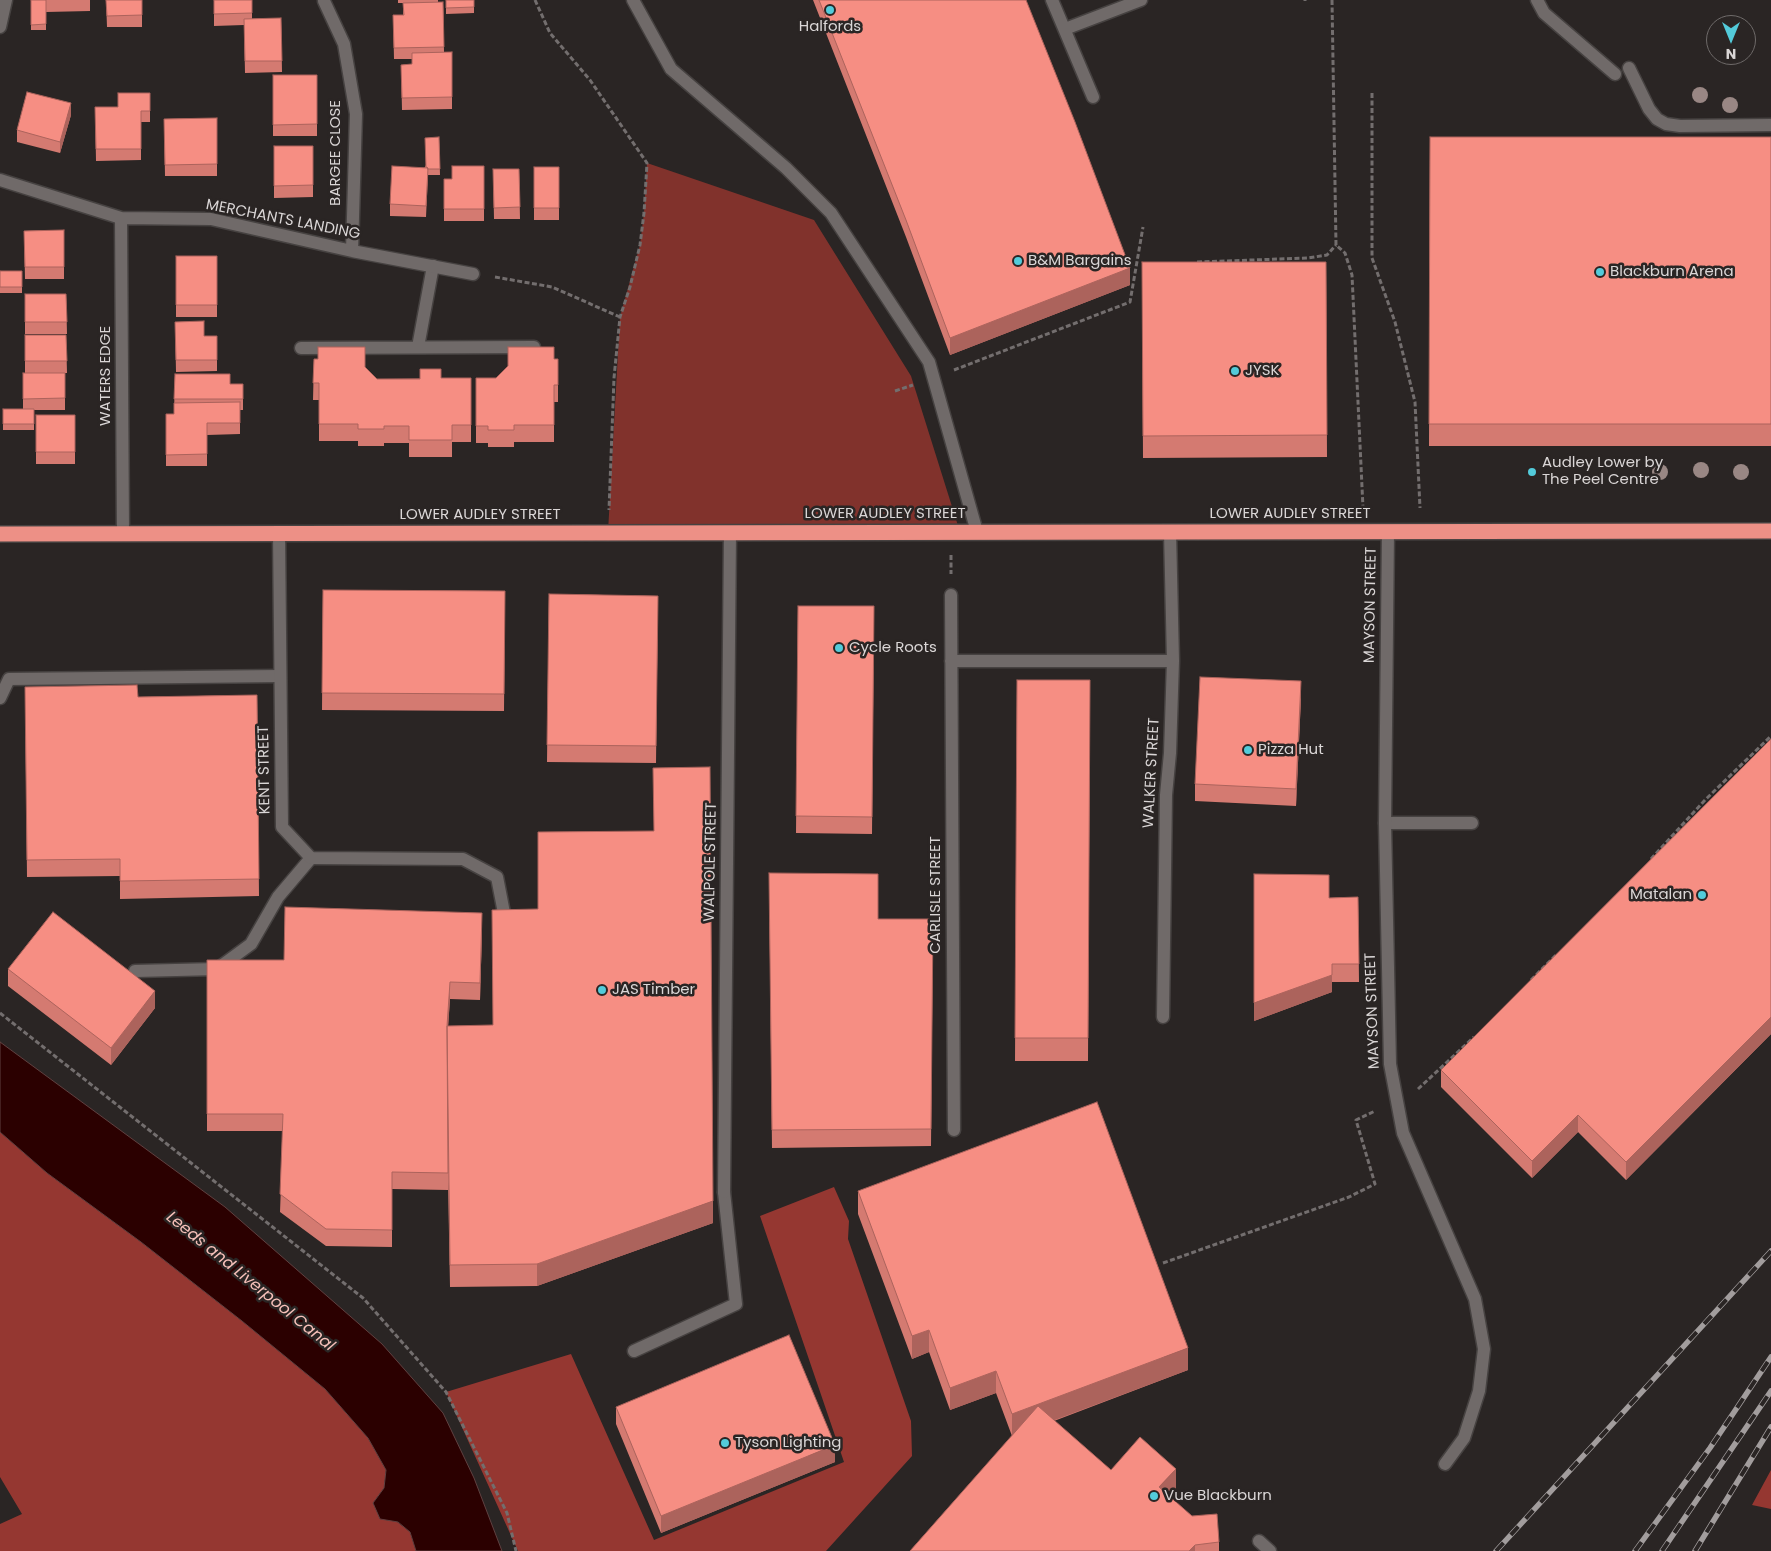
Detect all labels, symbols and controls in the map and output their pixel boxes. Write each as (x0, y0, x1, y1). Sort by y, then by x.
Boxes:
marker: Halfords (824, 4, 836, 16)
north arrow (1706, 15, 1756, 65)
place label: Halfords (799, 18, 861, 36)
text: N (1726, 44, 1736, 64)
street label: BARGEE CLOSE (327, 100, 345, 206)
street label: MERCHANTS LANDING (204, 196, 362, 244)
place label: B&M Bargains (1028, 252, 1132, 270)
marker: B&M Bargains (1012, 255, 1024, 267)
place label: Blackburn Arena (1610, 263, 1734, 281)
marker: Blackburn Arena (1594, 266, 1606, 278)
street label: WATERS EDGE (97, 326, 115, 426)
place label: JYSK (1245, 362, 1279, 380)
marker: JYSK (1229, 365, 1241, 377)
place label: Audley Lower by The Peel Centre (1542, 454, 1663, 489)
marker: Audley Lower by The Peel Centre (1526, 466, 1538, 478)
street label: LOWER AUDLEY STREET (804, 505, 966, 523)
street label: LOWER AUDLEY STREET (1209, 505, 1371, 523)
street label: LOWER AUDLEY STREET (399, 506, 561, 524)
street label: MAYSON STREET (1361, 547, 1381, 663)
place label: Cycle Roots (849, 639, 937, 657)
marker: Cycle Roots (833, 642, 845, 654)
street label: WALKER STREET (1140, 717, 1164, 829)
street label: KENT STREET (255, 725, 275, 815)
place label: Pizza Hut (1258, 741, 1324, 759)
marker: Pizza Hut (1242, 744, 1254, 756)
street label: WALPOLE STREET (701, 802, 721, 922)
street label: CARLISLE STREET (927, 836, 945, 954)
place label: Matalan (1630, 886, 1692, 904)
marker: Matalan (1696, 889, 1708, 901)
street label: MAYSON STREET (1362, 952, 1384, 1070)
place label: JAS Timber (612, 981, 695, 999)
marker: JAS Timber (596, 984, 608, 996)
water label: Leeds and Liverpool Canal (162, 1208, 338, 1356)
place label: Tyson Lighting (735, 1434, 841, 1452)
marker: Tyson Lighting (719, 1437, 731, 1449)
place label: Vue Blackburn (1164, 1487, 1272, 1505)
marker: Vue Blackburn (1148, 1490, 1160, 1502)

